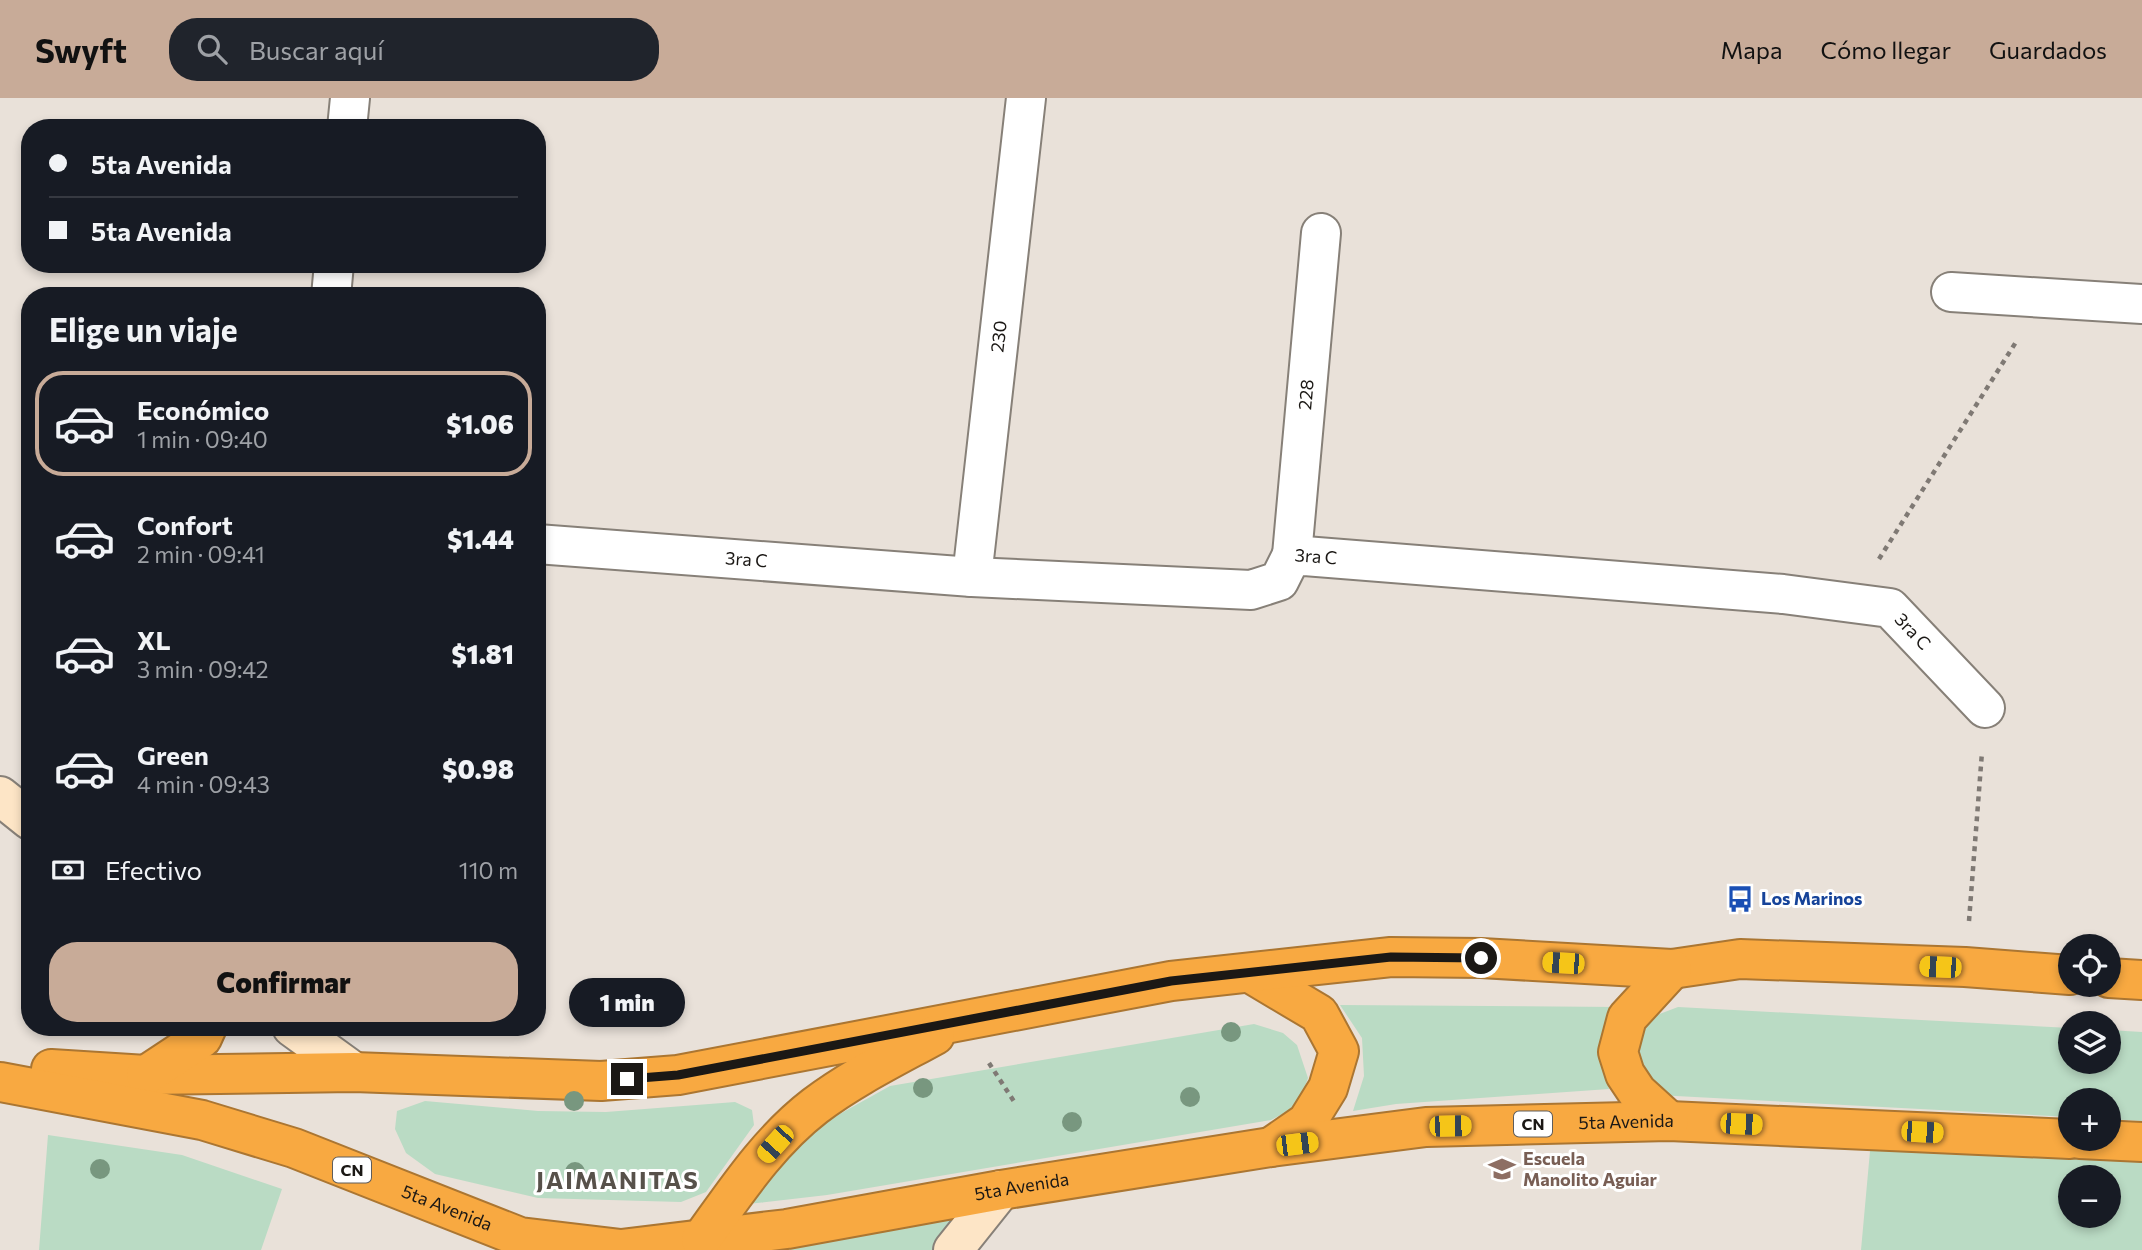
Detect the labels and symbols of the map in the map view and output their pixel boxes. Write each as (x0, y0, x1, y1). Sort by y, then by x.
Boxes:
street label: 230 (985, 319, 1011, 354)
street label: 228 (1293, 378, 1318, 411)
street label: 3ra C (1294, 543, 1338, 569)
street label: 3ra C (724, 546, 769, 571)
street label: 3ra C (1890, 608, 1936, 654)
bus stop icon: Los Marinos (1725, 884, 1755, 914)
place label: Los Marinos (1761, 887, 1862, 909)
route start (1465, 942, 1497, 974)
car (1542, 951, 1585, 975)
car (1919, 956, 1962, 978)
callout: 1 min (569, 978, 685, 1026)
route end (611, 1063, 643, 1095)
street label: 5ta Avenida (1578, 1109, 1675, 1133)
road number: CN (1514, 1112, 1552, 1136)
car (1720, 1113, 1763, 1135)
car (1429, 1115, 1472, 1137)
car (1901, 1120, 1944, 1144)
car (754, 1121, 797, 1167)
car (1275, 1131, 1320, 1157)
place label: Escuela Manolito Aguiar (1523, 1147, 1658, 1190)
school or university icon: Escuela Manolito Aguiar (1487, 1154, 1517, 1184)
road number: CN (333, 1158, 371, 1182)
district label: JAIMANITAS (536, 1165, 700, 1194)
street label: 5ta Avenida (972, 1167, 1070, 1205)
street label: 5ta Avenida (399, 1180, 496, 1235)

